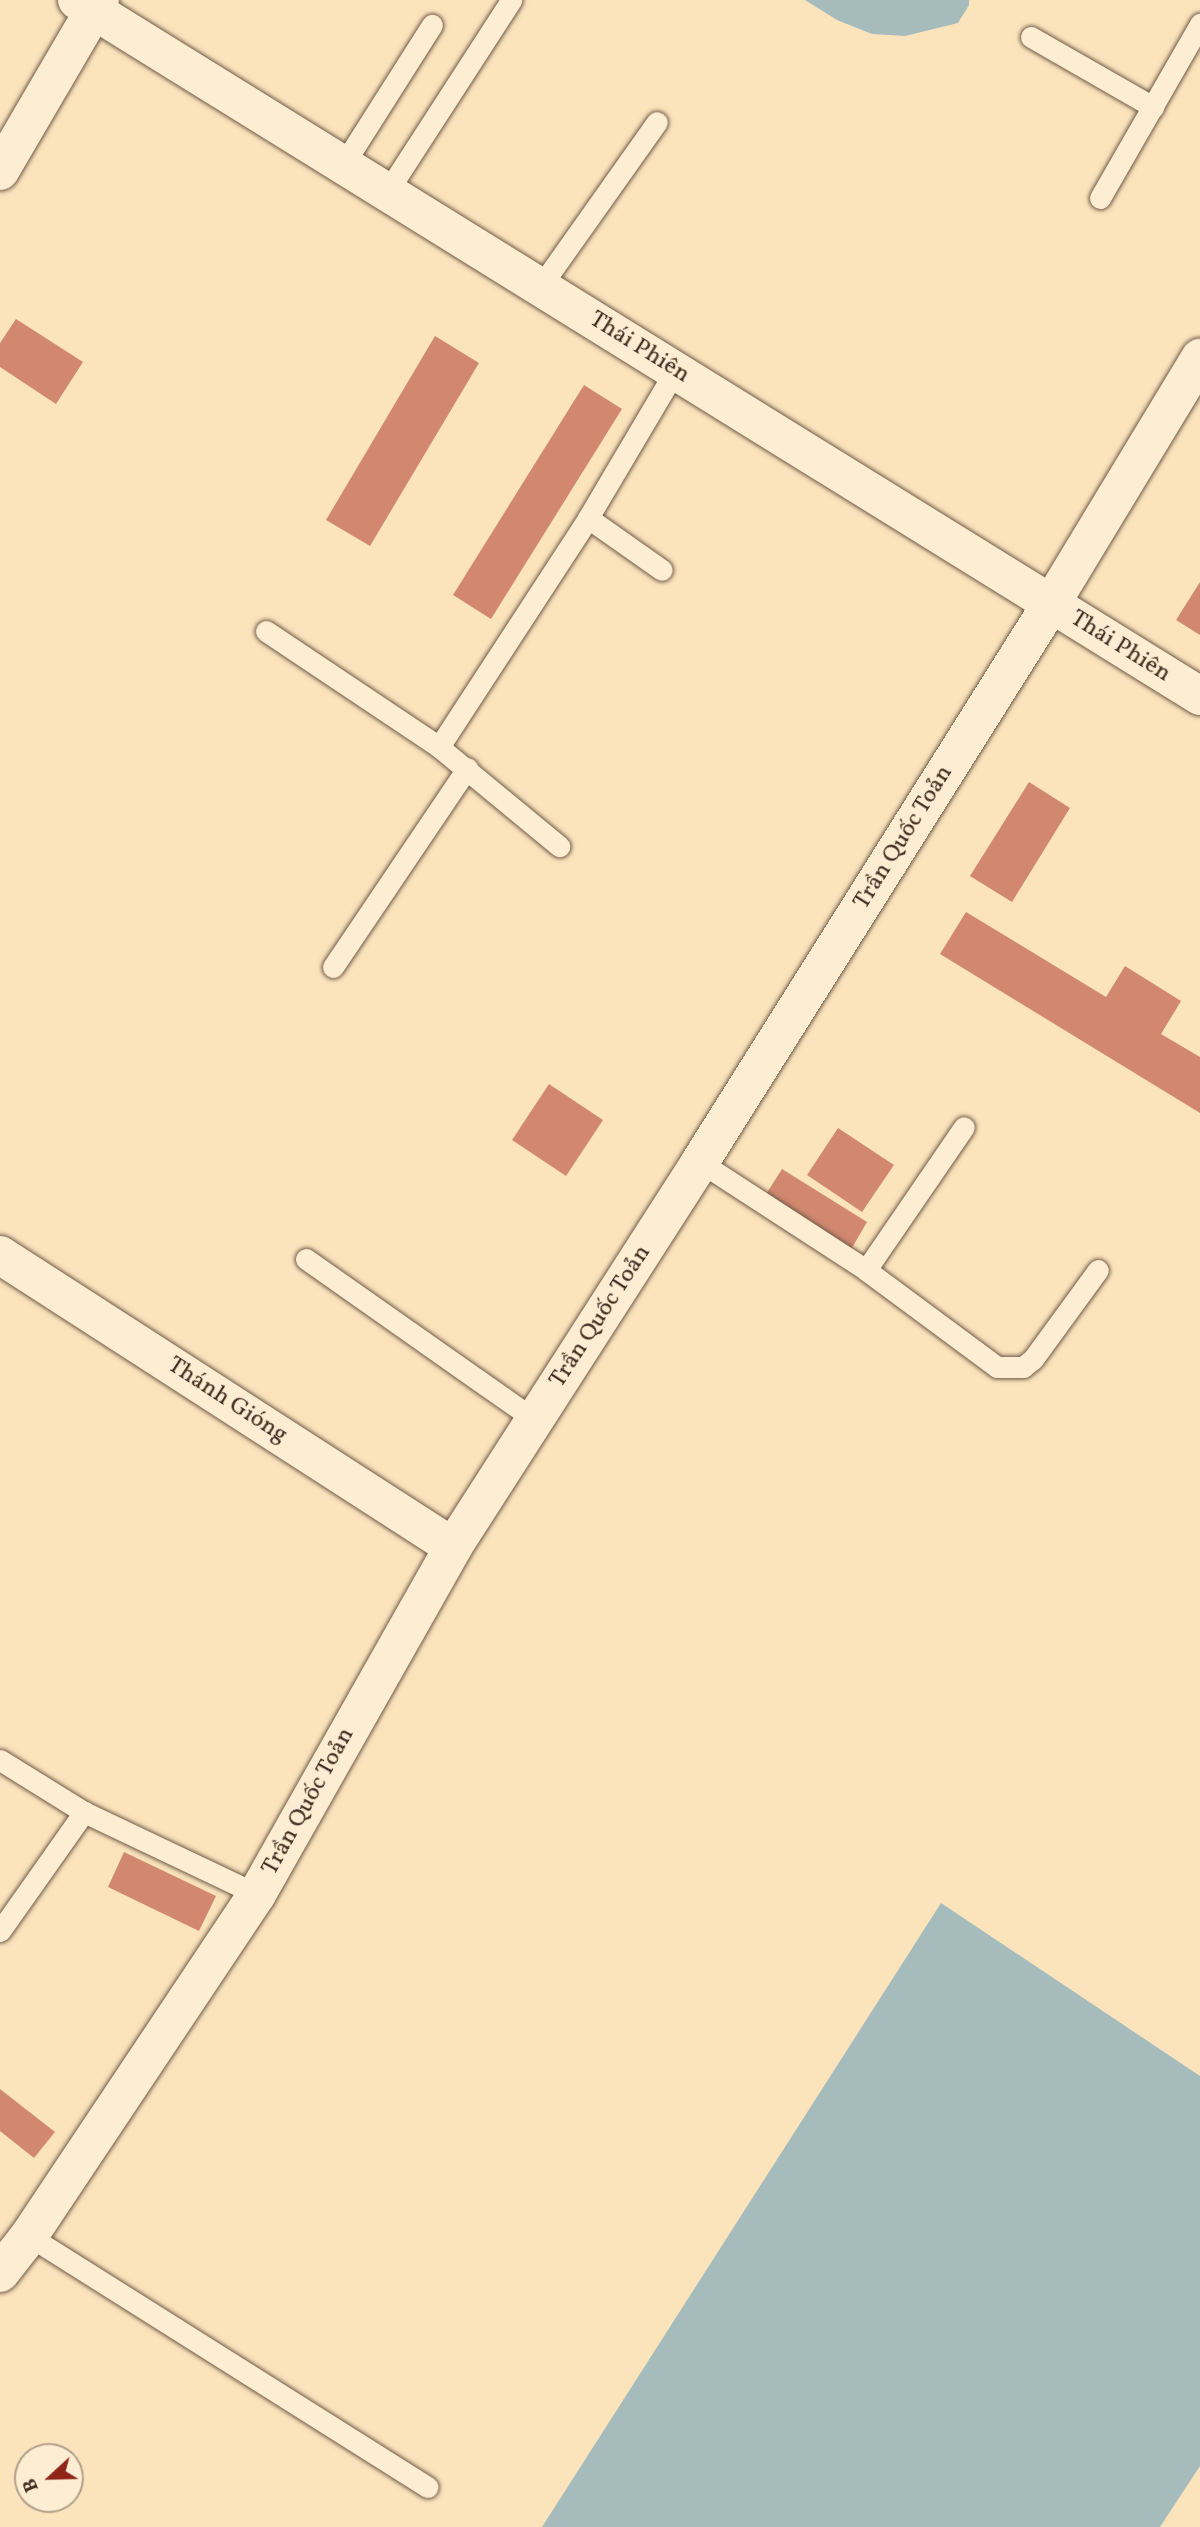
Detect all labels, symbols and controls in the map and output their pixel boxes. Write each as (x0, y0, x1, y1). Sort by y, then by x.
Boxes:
street label: Thái Phiên (583, 306, 695, 390)
street label: Thái Phiên (1064, 605, 1176, 689)
street label: Trần Quốc Toản (848, 760, 960, 916)
street label: Trần Quốc Toản (544, 1240, 658, 1394)
street label: Thánh Gióng (162, 1352, 292, 1450)
street label: Trần Quốc Toản (256, 1723, 362, 1881)
north arrow (14, 2443, 84, 2513)
text: B (17, 2474, 46, 2496)

